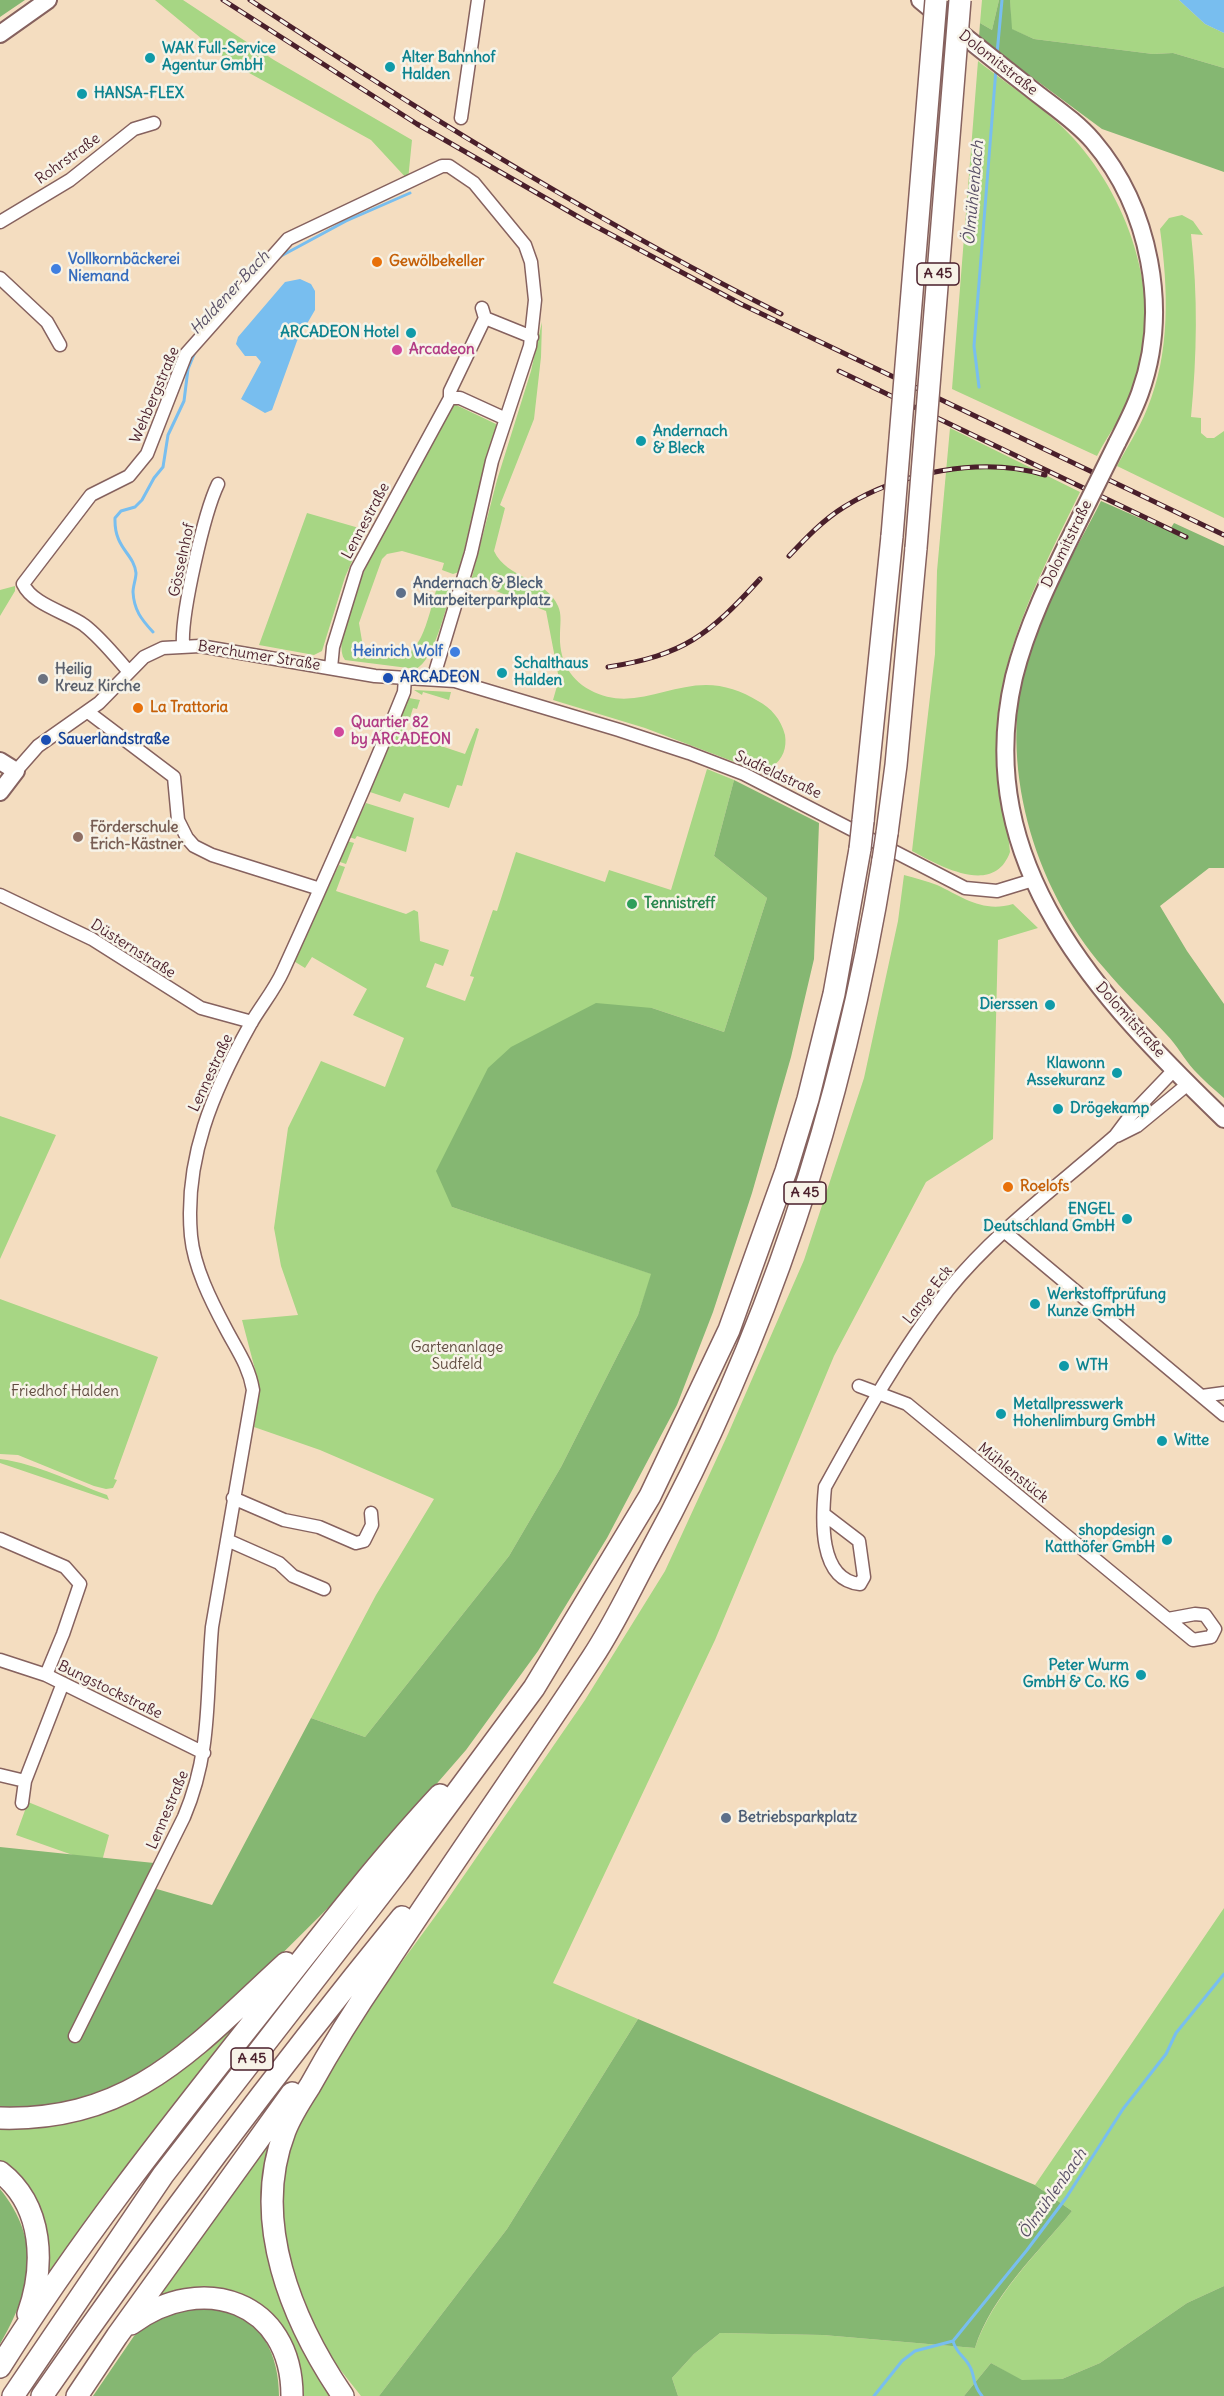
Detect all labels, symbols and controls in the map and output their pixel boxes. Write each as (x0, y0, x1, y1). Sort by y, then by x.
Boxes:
street label: Dolomitstraße (955, 27, 1041, 99)
place label: WAK Full-Service Agentur GmbH (162, 40, 276, 75)
place label: Alter Bahnhof Halden (402, 49, 495, 84)
marker: WAK Full-Service Agentur GmbH (143, 51, 157, 65)
marker: Alter Bahnhof Halden (383, 60, 397, 74)
place label: HANSA-FLEX (94, 85, 184, 103)
marker: HANSA-FLEX (75, 87, 89, 101)
street label: Rohrstraße (32, 130, 104, 188)
water label: Ölmühlenbach (960, 140, 988, 246)
water label: Haldener Bach (186, 247, 274, 339)
place label: Vollkornbäckerei Niemand (68, 251, 180, 286)
place label: Gewölbekeller (389, 253, 484, 271)
marker: Gewölbekeller (370, 255, 384, 269)
marker: Vollkornbäckerei Niemand (49, 262, 63, 276)
road number: A 45 (917, 263, 959, 285)
place label: ARCADEON Hotel (280, 324, 399, 342)
marker: ARCADEON Hotel (404, 326, 418, 340)
place label: Arcadeon (409, 341, 475, 359)
marker: Arcadeon (390, 343, 404, 357)
street label: Wehbergstraße (127, 344, 183, 446)
place label: Andernach & Bleck (653, 423, 728, 458)
marker: Andernach & Bleck (634, 434, 648, 448)
street label: Lennestraße (338, 480, 394, 562)
street label: Dolomitstraße (1038, 497, 1096, 591)
street label: Gösselnhof (165, 521, 199, 599)
place label: Andernach & Bleck Mitarbeiterparkplatz (413, 575, 551, 610)
marker: Andernach & Bleck Mitarbeiterparkplatz (394, 586, 408, 600)
street label: Berchumer Straße (197, 637, 321, 675)
place label: Heinrich Wolf (353, 643, 443, 661)
marker: Heinrich Wolf (448, 645, 462, 659)
place label: Schalthaus Halden (514, 655, 588, 690)
place label: Heilig Kreuz Kirche (55, 661, 141, 696)
marker: Schalthaus Halden (495, 666, 509, 680)
place label: ARCADEON (400, 669, 480, 687)
marker: ARCADEON (381, 671, 395, 685)
marker: Heilig Kreuz Kirche (36, 672, 50, 686)
place label: La Trattoria (150, 699, 228, 717)
marker: La Trattoria (131, 701, 145, 715)
place label: Quartier 82 by ARCADEON (351, 714, 451, 749)
marker: Quartier 82 by ARCADEON (332, 725, 346, 739)
place label: Sauerlandstraße (58, 731, 170, 749)
marker: Sauerlandstraße (39, 733, 53, 747)
street label: Sudfeldstraße (732, 747, 824, 803)
place label: Förderschule Erich-Kästner (90, 819, 183, 854)
marker: Förderschule Erich-Kästner (71, 830, 85, 844)
place label: Tennistreff (644, 895, 715, 913)
marker: Tennistreff (625, 897, 639, 911)
street label: Düsternstraße (87, 916, 179, 982)
street label: Dolomitstraße (1092, 979, 1168, 1061)
place label: Dierssen (979, 996, 1038, 1014)
marker: Dierssen (1043, 998, 1057, 1012)
street label: Lennestraße (185, 1031, 237, 1115)
place label: Klawonn Assekuranz (1027, 1055, 1105, 1090)
marker: Klawonn Assekuranz (1110, 1066, 1124, 1080)
place label: Drögekamp (1070, 1100, 1149, 1118)
marker: Drögekamp (1051, 1102, 1065, 1116)
place label: Roelofs (1020, 1178, 1069, 1196)
marker: Roelofs (1001, 1180, 1015, 1194)
road number: A 45 (784, 1182, 826, 1204)
place label: ENGEL Deutschland GmbH (983, 1201, 1115, 1236)
marker: ENGEL Deutschland GmbH (1120, 1212, 1134, 1226)
street label: Lange Eck (900, 1262, 956, 1328)
place label: Werkstoffprüfung Kunze GmbH (1047, 1286, 1166, 1321)
marker: Werkstoffprüfung Kunze GmbH (1028, 1297, 1042, 1311)
park label: Gartenanlage Sudfeld (411, 1339, 503, 1374)
place label: WTH (1076, 1357, 1108, 1375)
marker: WTH (1057, 1359, 1071, 1373)
park label: Friedhof Halden (11, 1383, 119, 1401)
place label: Metallpresswerk Hohenlimburg GmbH (1013, 1396, 1155, 1431)
marker: Metallpresswerk Hohenlimburg GmbH (994, 1407, 1008, 1421)
place label: Witte (1174, 1432, 1209, 1450)
marker: Witte (1155, 1434, 1169, 1448)
street label: Mühlenstück (974, 1439, 1052, 1507)
place label: shopdesign Katthöfer GmbH (1045, 1522, 1155, 1557)
marker: shopdesign Katthöfer GmbH (1160, 1533, 1174, 1547)
street label: Bungstockstraße (55, 1657, 165, 1723)
place label: Peter Wurm GmbH & Co. KG (1023, 1657, 1129, 1692)
marker: Peter Wurm GmbH & Co. KG (1134, 1668, 1148, 1682)
street label: Lennestraße (143, 1768, 193, 1852)
place label: Betriebsparkplatz (738, 1809, 857, 1827)
marker: Betriebsparkplatz (719, 1811, 733, 1825)
road number: A 45 (231, 2048, 273, 2070)
water label: Ölmühlenbach (1015, 2145, 1091, 2243)

